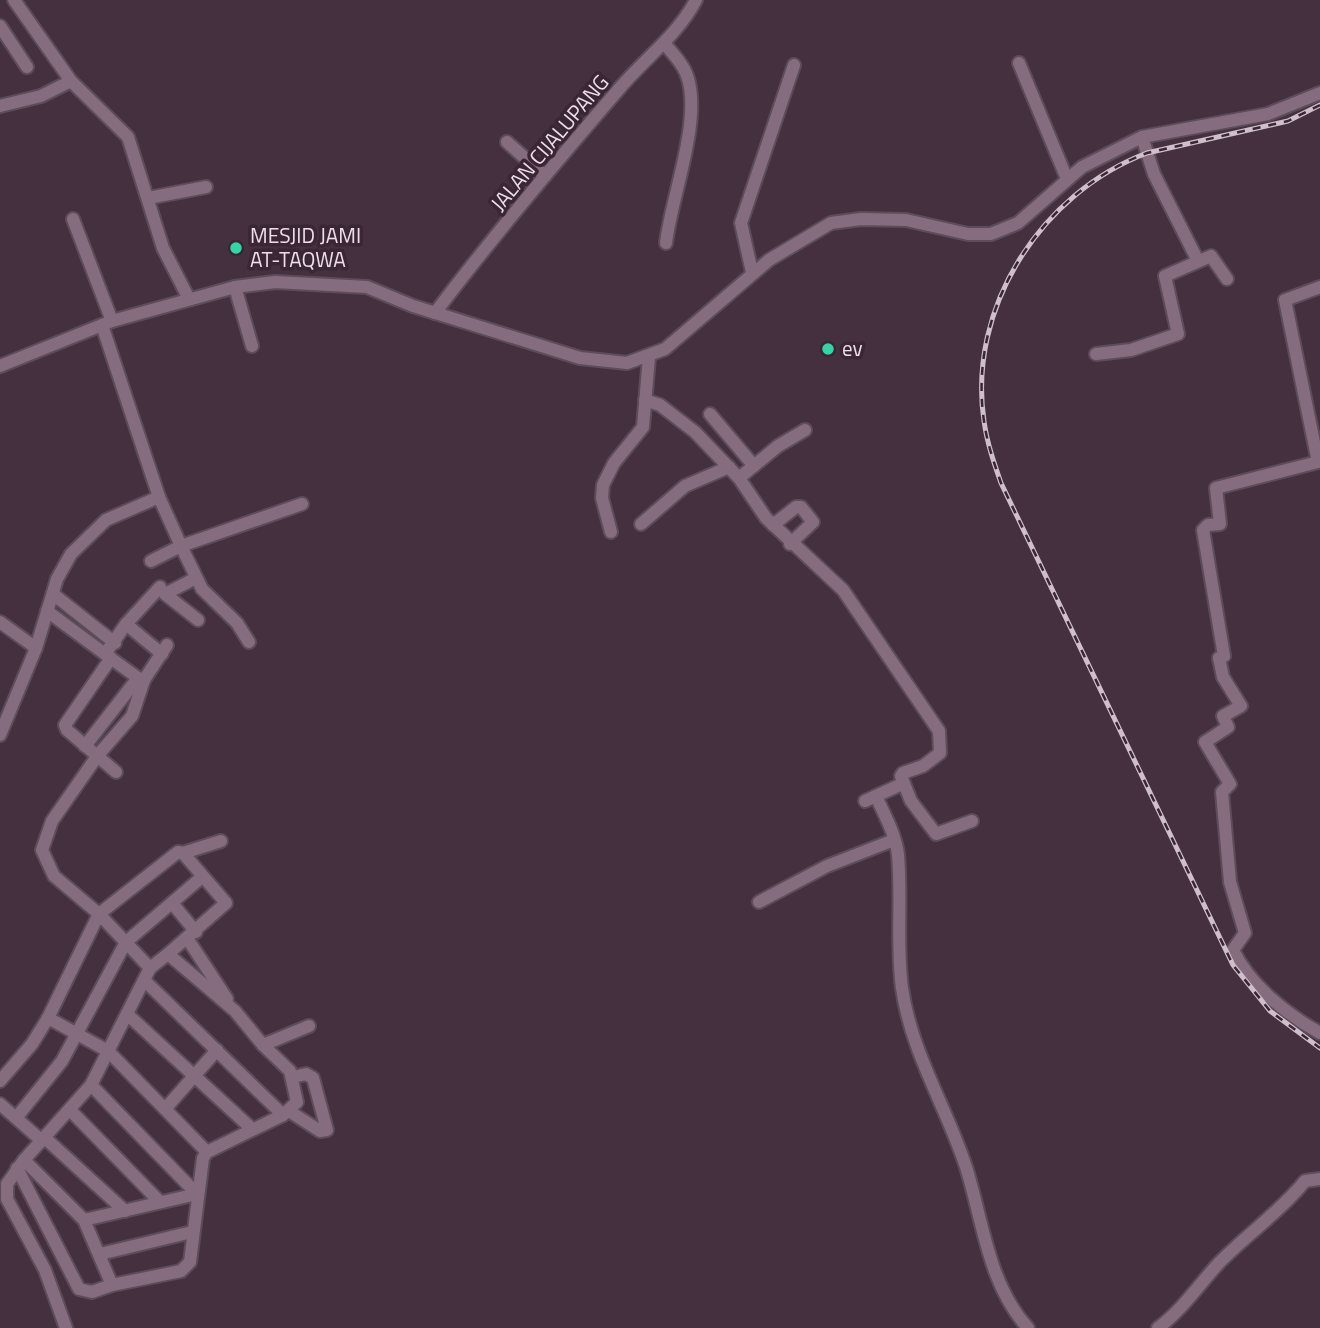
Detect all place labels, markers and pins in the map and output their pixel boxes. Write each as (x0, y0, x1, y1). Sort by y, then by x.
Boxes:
place label: MESJID JAMI AT-TAQWA (250, 219, 361, 275)
marker: MESJID JAMI AT-TAQWA (228, 240, 244, 256)
place label: ev (842, 332, 863, 364)
marker: ev (820, 341, 836, 357)

